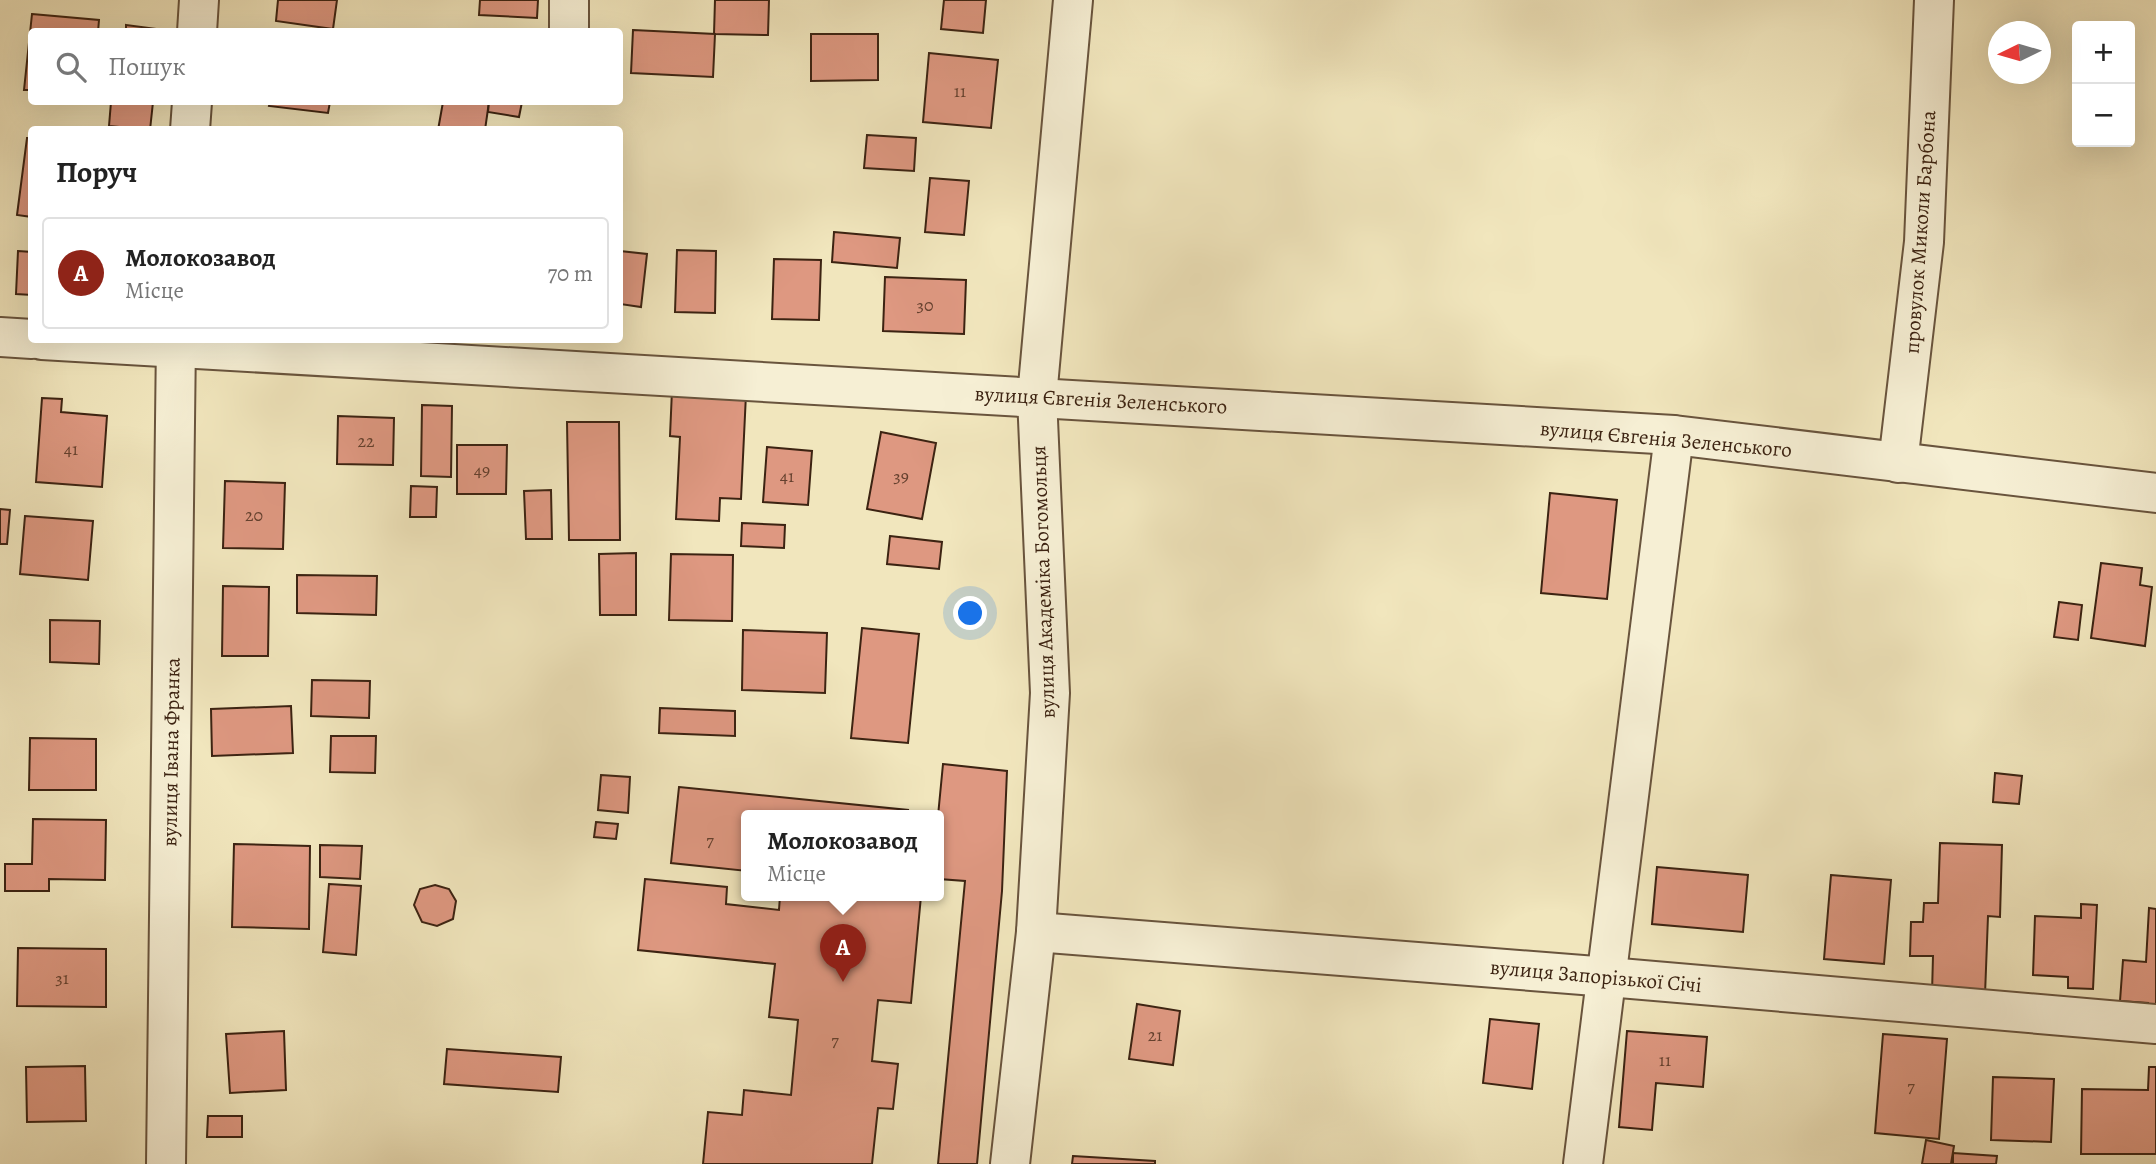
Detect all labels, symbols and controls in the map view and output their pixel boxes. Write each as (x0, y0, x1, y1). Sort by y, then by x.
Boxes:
north arrow (1988, 21, 2051, 84)
map controls (2072, 21, 2135, 147)
button: + (2072, 21, 2135, 84)
search box (28, 28, 623, 105)
icon: search (52, 48, 90, 86)
text: Пошук (108, 49, 186, 84)
house number: 11 (954, 79, 966, 103)
button: − (2072, 84, 2135, 147)
street label: провулок Миколи Барбона (1898, 109, 1942, 355)
text: Поруч (56, 152, 137, 192)
text: Молокозавод (125, 240, 276, 275)
text: A (74, 258, 88, 289)
text: 70 m (547, 258, 593, 289)
text: Місце (125, 275, 184, 306)
house number: 30 (916, 293, 934, 317)
street label: вулиця Євгенія Зеленського (974, 379, 1228, 421)
street label: вулиця Євгенія Зеленського (1539, 414, 1793, 464)
house number: 22 (357, 429, 375, 453)
house number: 41 (64, 437, 78, 461)
street label: вулиця Академіка Богомольця (1024, 445, 1062, 719)
house number: 49 (474, 458, 490, 482)
house number: 41 (780, 464, 794, 488)
house number: 39 (893, 464, 909, 488)
house number: 20 (245, 503, 263, 527)
your location (953, 596, 987, 630)
street label: вулиця Івана Франка (155, 657, 187, 847)
popup (741, 810, 944, 901)
text: Молокозавод (767, 823, 918, 858)
house number: 7 (706, 828, 714, 852)
text: Місце (767, 858, 826, 889)
pin: A (820, 924, 866, 982)
street label: вулиця Запорізької Січі (1489, 953, 1703, 999)
house number: 31 (55, 966, 69, 990)
house number: 21 (1148, 1023, 1162, 1047)
house number: 7 (831, 1028, 839, 1052)
house number: 11 (1659, 1048, 1671, 1072)
house number: 7 (1907, 1074, 1915, 1098)

